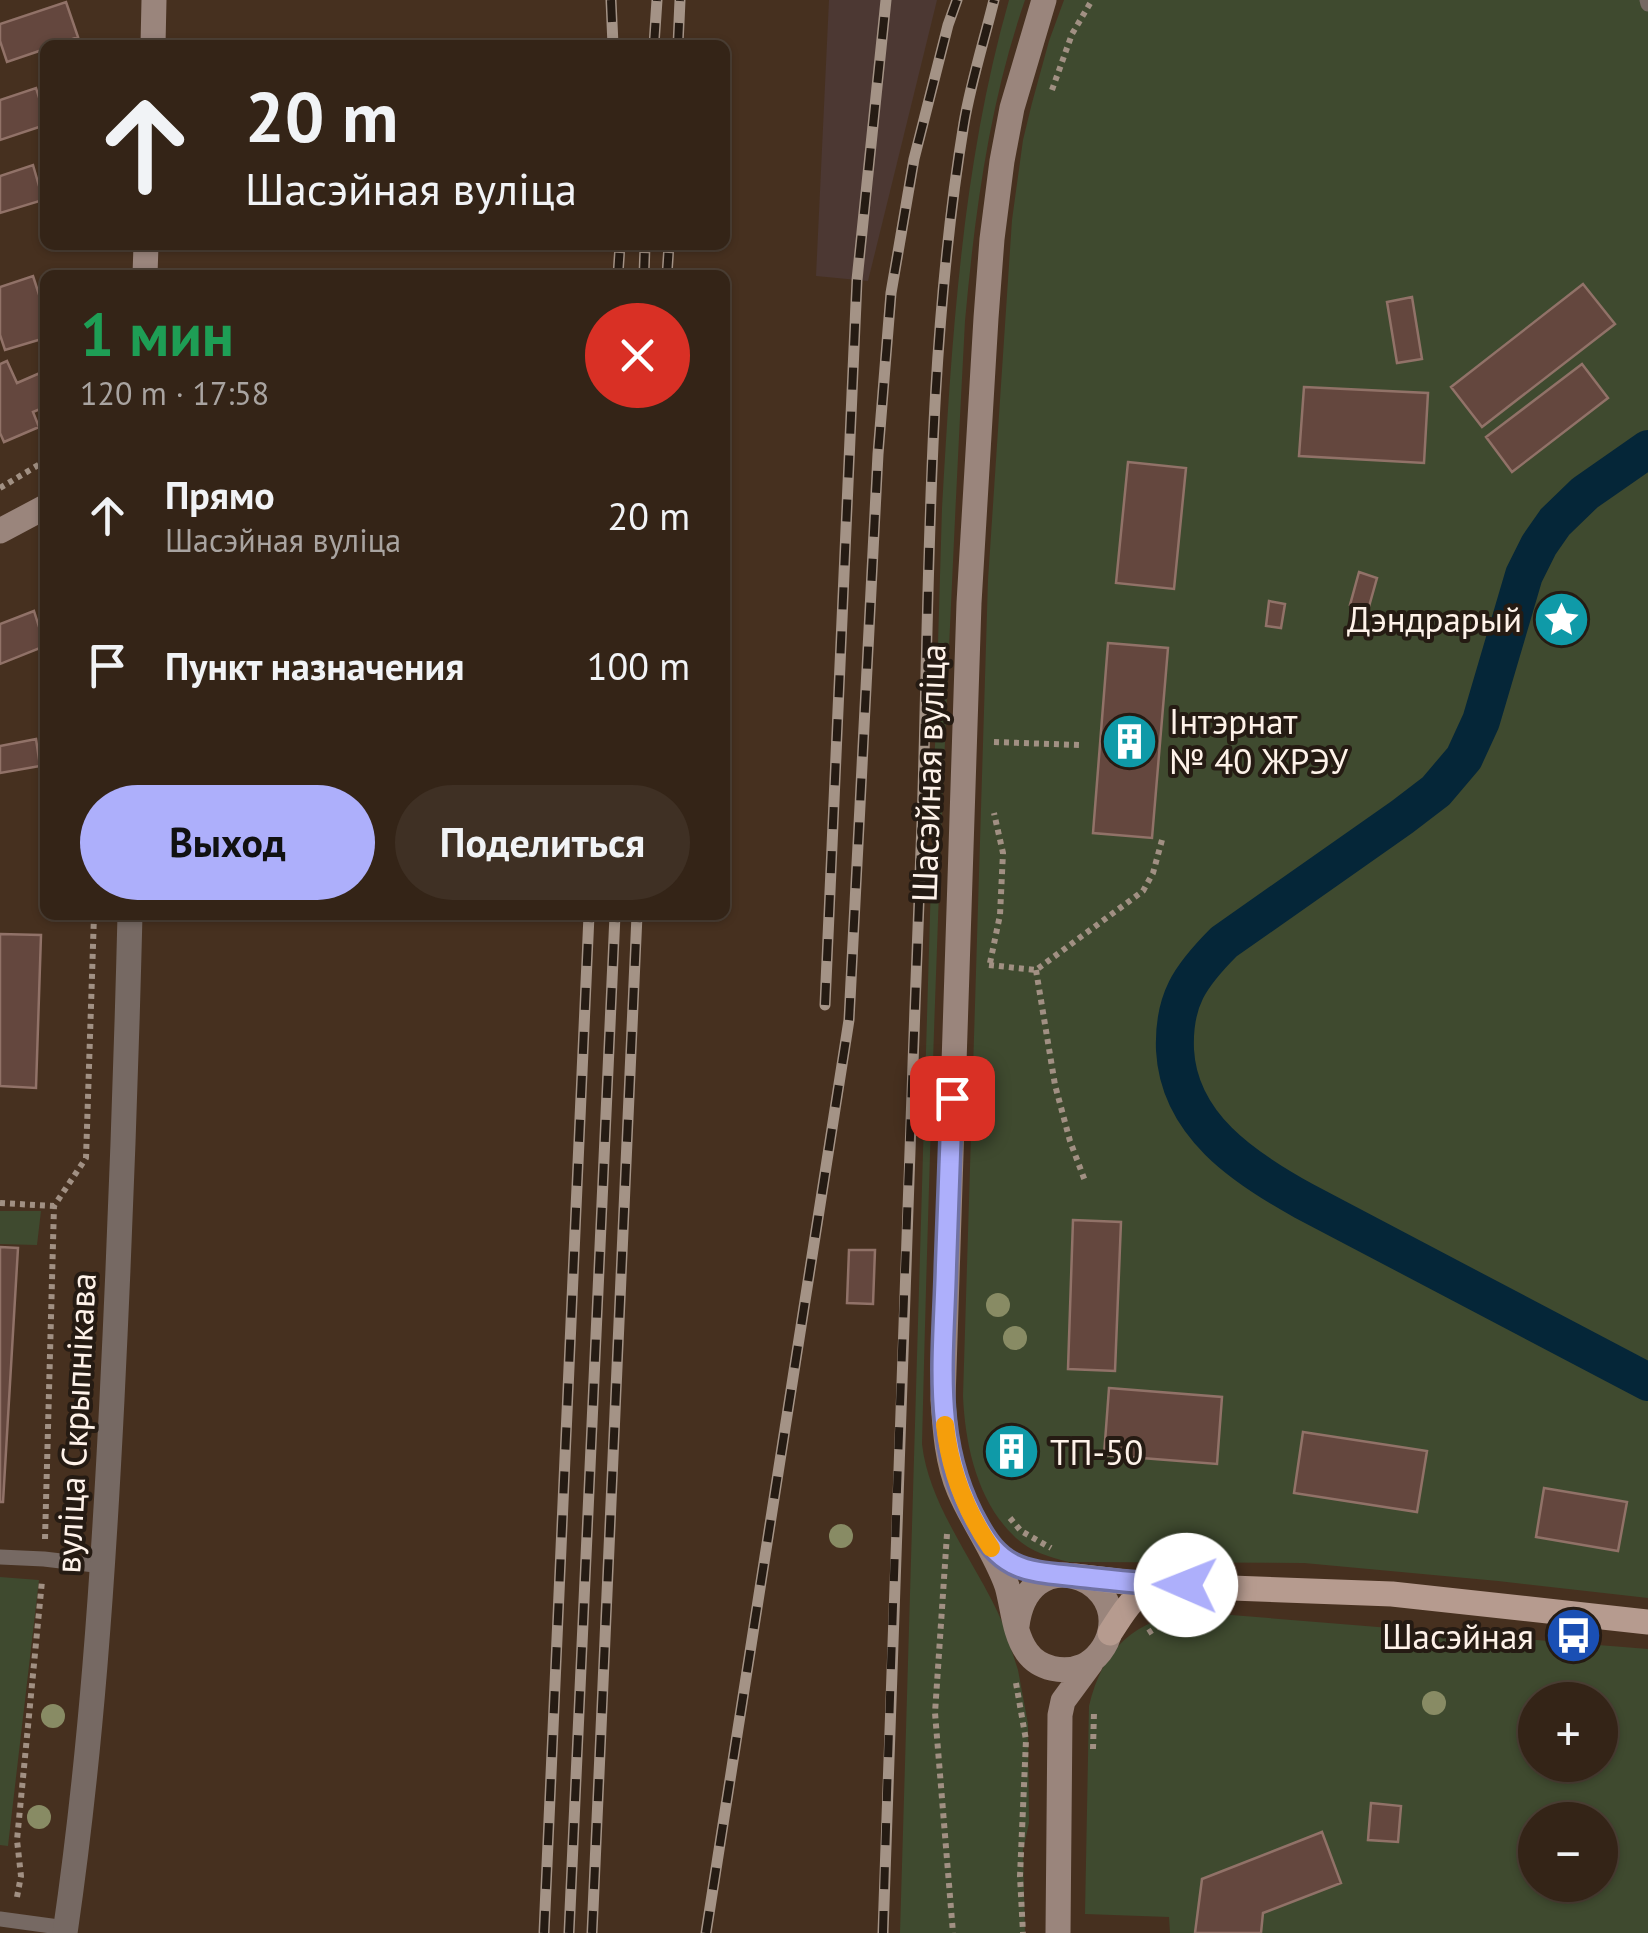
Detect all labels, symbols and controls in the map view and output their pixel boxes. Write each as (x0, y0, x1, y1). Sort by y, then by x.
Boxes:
text: 20 m (245, 71, 398, 161)
icon: ahead (80, 80, 210, 210)
text: Шасэйная вуліца (245, 159, 577, 217)
text: 1 мин (80, 295, 234, 373)
button: close (585, 303, 690, 408)
text: 120 m · 17:58 (80, 372, 269, 414)
text: Прямо (165, 470, 275, 519)
icon: ahead (80, 488, 135, 543)
text: 20 m (608, 491, 690, 540)
text: Шасэйная вуліца (165, 519, 401, 561)
place icon: Дэндрарый (1531, 589, 1591, 649)
place label: Дэндрарый (1347, 596, 1522, 642)
icon: arrive (80, 638, 135, 693)
text: Пункт назначения (165, 641, 464, 690)
text: 100 m (587, 641, 690, 690)
street label: Шасэйная вуліца (901, 643, 955, 903)
place label: Інтэрнат № 40 ЖРЭУ (1169, 698, 1349, 784)
building icon: Інтэрнат № 40 ЖРЭУ (1100, 711, 1160, 771)
button: Выход (80, 785, 375, 900)
button: Поделиться (395, 785, 690, 900)
pin (910, 1056, 995, 1141)
icon: arrive (925, 1071, 980, 1126)
street label: вуліца Скрыпнікава (44, 1272, 106, 1574)
building icon: ТП-50 (981, 1422, 1041, 1482)
place label: ТП-50 (1050, 1429, 1143, 1475)
position arrow (1134, 1533, 1238, 1637)
bus stop icon: Шасэйная (1543, 1606, 1603, 1666)
place label: Шасэйная (1382, 1613, 1534, 1659)
map controls (1518, 1682, 1618, 1902)
button: + (1518, 1682, 1618, 1782)
button: − (1518, 1802, 1618, 1902)

